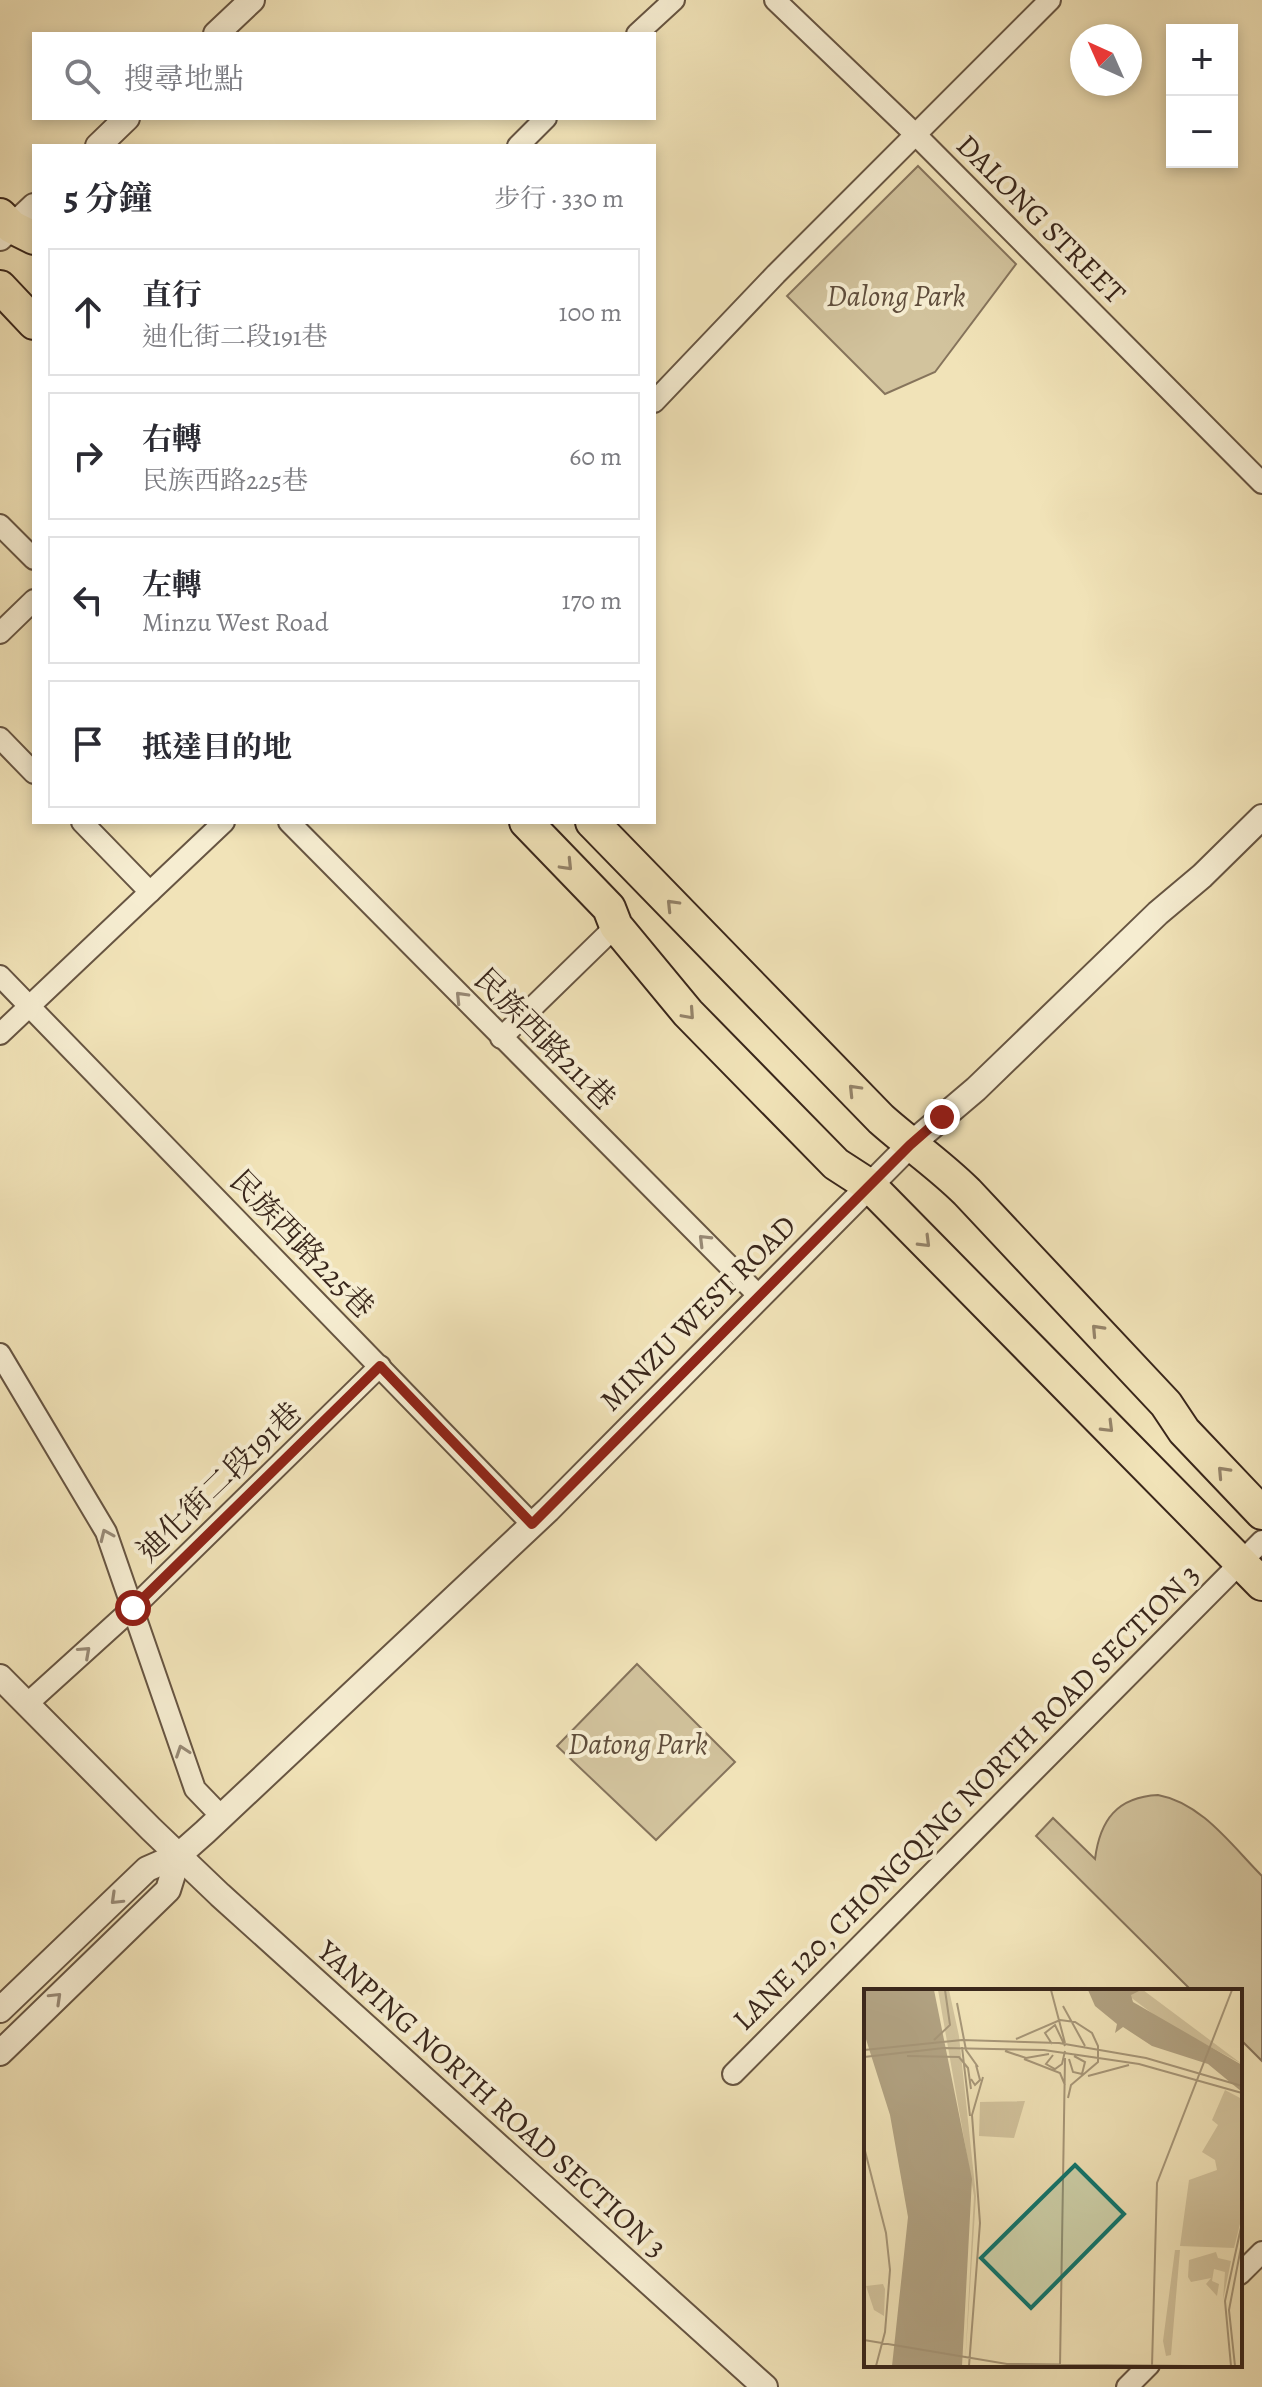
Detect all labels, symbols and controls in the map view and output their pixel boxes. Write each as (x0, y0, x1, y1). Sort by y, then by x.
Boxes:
north arrow (1070, 24, 1142, 96)
map controls (1166, 24, 1238, 168)
button: + (1166, 24, 1238, 96)
search box (32, 32, 656, 120)
icon: search (60, 54, 104, 98)
text: 搜尋地點 (124, 59, 244, 99)
button: − (1166, 96, 1238, 168)
street label: DALONG STREET (948, 126, 1135, 313)
text: 5 分鐘 (64, 175, 152, 222)
text: 步行 · 330 m (494, 181, 624, 216)
text: 直行 (142, 275, 202, 315)
park label: Dalong Park (826, 276, 966, 316)
icon: ahead (66, 290, 110, 334)
text: 100 m (559, 295, 622, 330)
text: 迪化街二段191巷 (142, 319, 328, 354)
text: 右轉 (142, 419, 202, 459)
icon: right (66, 434, 110, 478)
text: 60 m (569, 439, 622, 474)
text: 民族西路225巷 (142, 463, 308, 498)
text: 左轉 (142, 565, 202, 605)
icon: left (66, 578, 110, 622)
text: 170 m (562, 583, 622, 618)
text: Minzu West Road (142, 605, 329, 640)
icon: arrive (66, 722, 110, 766)
text: 抵達目的地 (142, 727, 292, 767)
one-way arrow (558, 856, 573, 870)
one-way arrow (667, 900, 681, 914)
street label: 民族西路211巷 (466, 960, 624, 1118)
one-way arrow (456, 992, 470, 1006)
one-way arrow (680, 1005, 695, 1019)
one-way arrow (849, 1085, 863, 1099)
route end (924, 1099, 960, 1135)
street label: 民族西路225巷 (221, 1161, 383, 1327)
street label: MINZU WEST ROAD (591, 1206, 805, 1420)
one-way arrow (916, 1233, 930, 1247)
one-way arrow (699, 1235, 713, 1250)
one-way arrow (1092, 1325, 1107, 1339)
street label: 迪化街二段191巷 (128, 1393, 310, 1571)
one-way arrow (1098, 1418, 1113, 1432)
one-way arrow (1219, 1467, 1233, 1482)
one-way arrow (99, 1529, 115, 1543)
street label: LANE 120, CHONGQING NORTH ROAD SECTION 3 (724, 1555, 1208, 2039)
route start (115, 1590, 151, 1626)
one-way arrow (75, 1647, 90, 1661)
park label: Datong Park (568, 1724, 708, 1764)
one-way arrow (175, 1745, 191, 1759)
one-way arrow (111, 1890, 125, 1905)
street label: YANPING NORTH ROAD SECTION 3 (308, 1930, 675, 2267)
inset map (864, 1989, 1242, 2367)
one-way arrow (47, 1993, 61, 2008)

